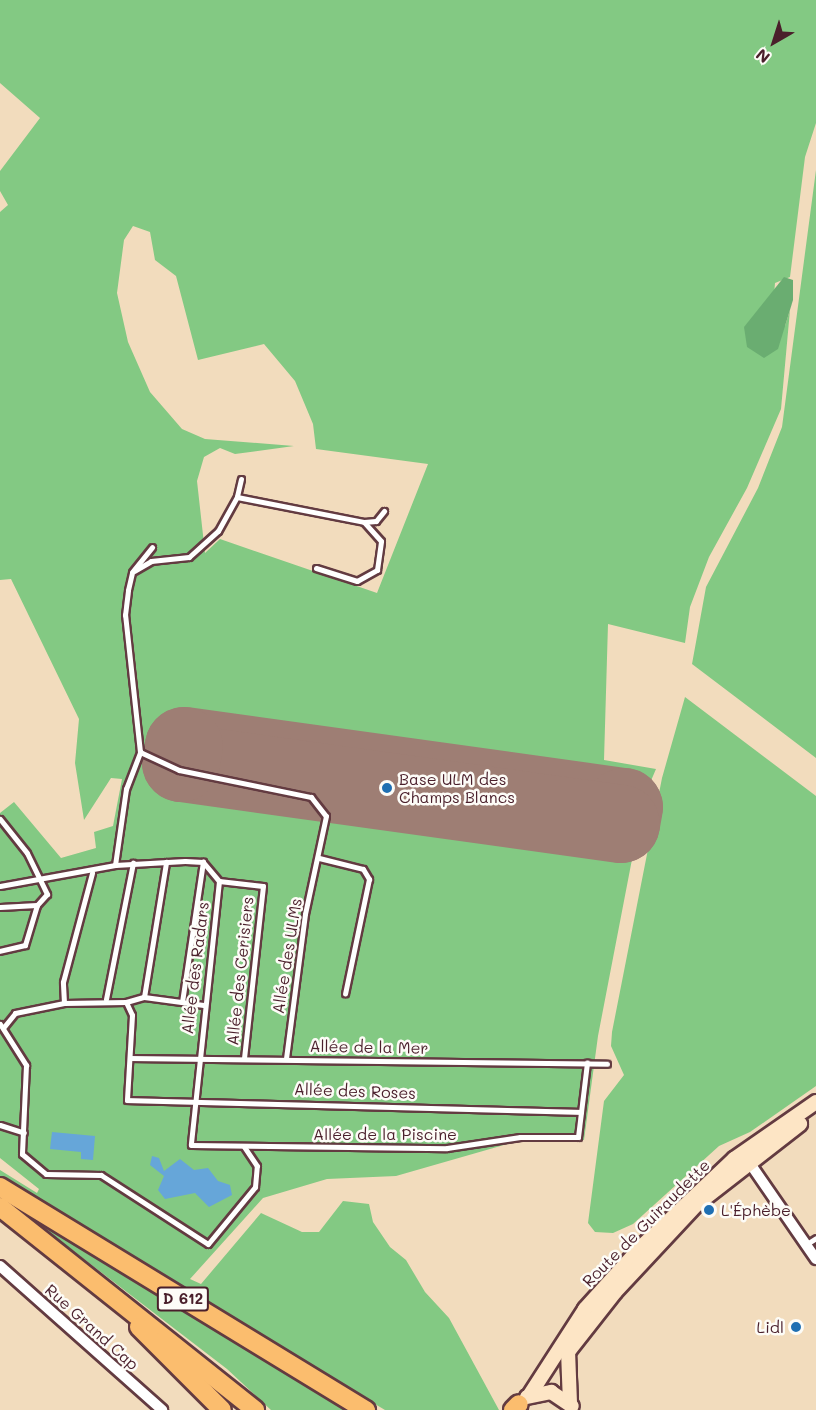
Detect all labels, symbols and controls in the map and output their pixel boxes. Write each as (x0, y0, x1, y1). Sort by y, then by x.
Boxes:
north arrow (744, 12, 804, 72)
text: N (751, 44, 774, 68)
place label: Base ULM des Champs Blancs (399, 769, 515, 807)
marker: Base ULM des Champs Blancs (380, 781, 394, 795)
street label: Allée des Cerisiers (223, 896, 257, 1046)
street label: Allée des ULMs (268, 897, 306, 1015)
street label: Allée des Radars (177, 901, 213, 1035)
street label: Allée de la Mer (309, 1036, 429, 1058)
street label: Allée des Roses (294, 1079, 416, 1103)
street label: Allée de la Piscine (313, 1124, 457, 1144)
street label: Route de Guiraudette (578, 1155, 714, 1291)
place label: L'Éphèbe (721, 1200, 791, 1220)
marker: L'Éphèbe (702, 1203, 716, 1217)
street label: Rue Grand Cap (41, 1280, 143, 1374)
road number: D 612 (156, 1287, 210, 1311)
place label: Lidl (757, 1317, 784, 1337)
marker: Lidl (789, 1320, 803, 1334)

